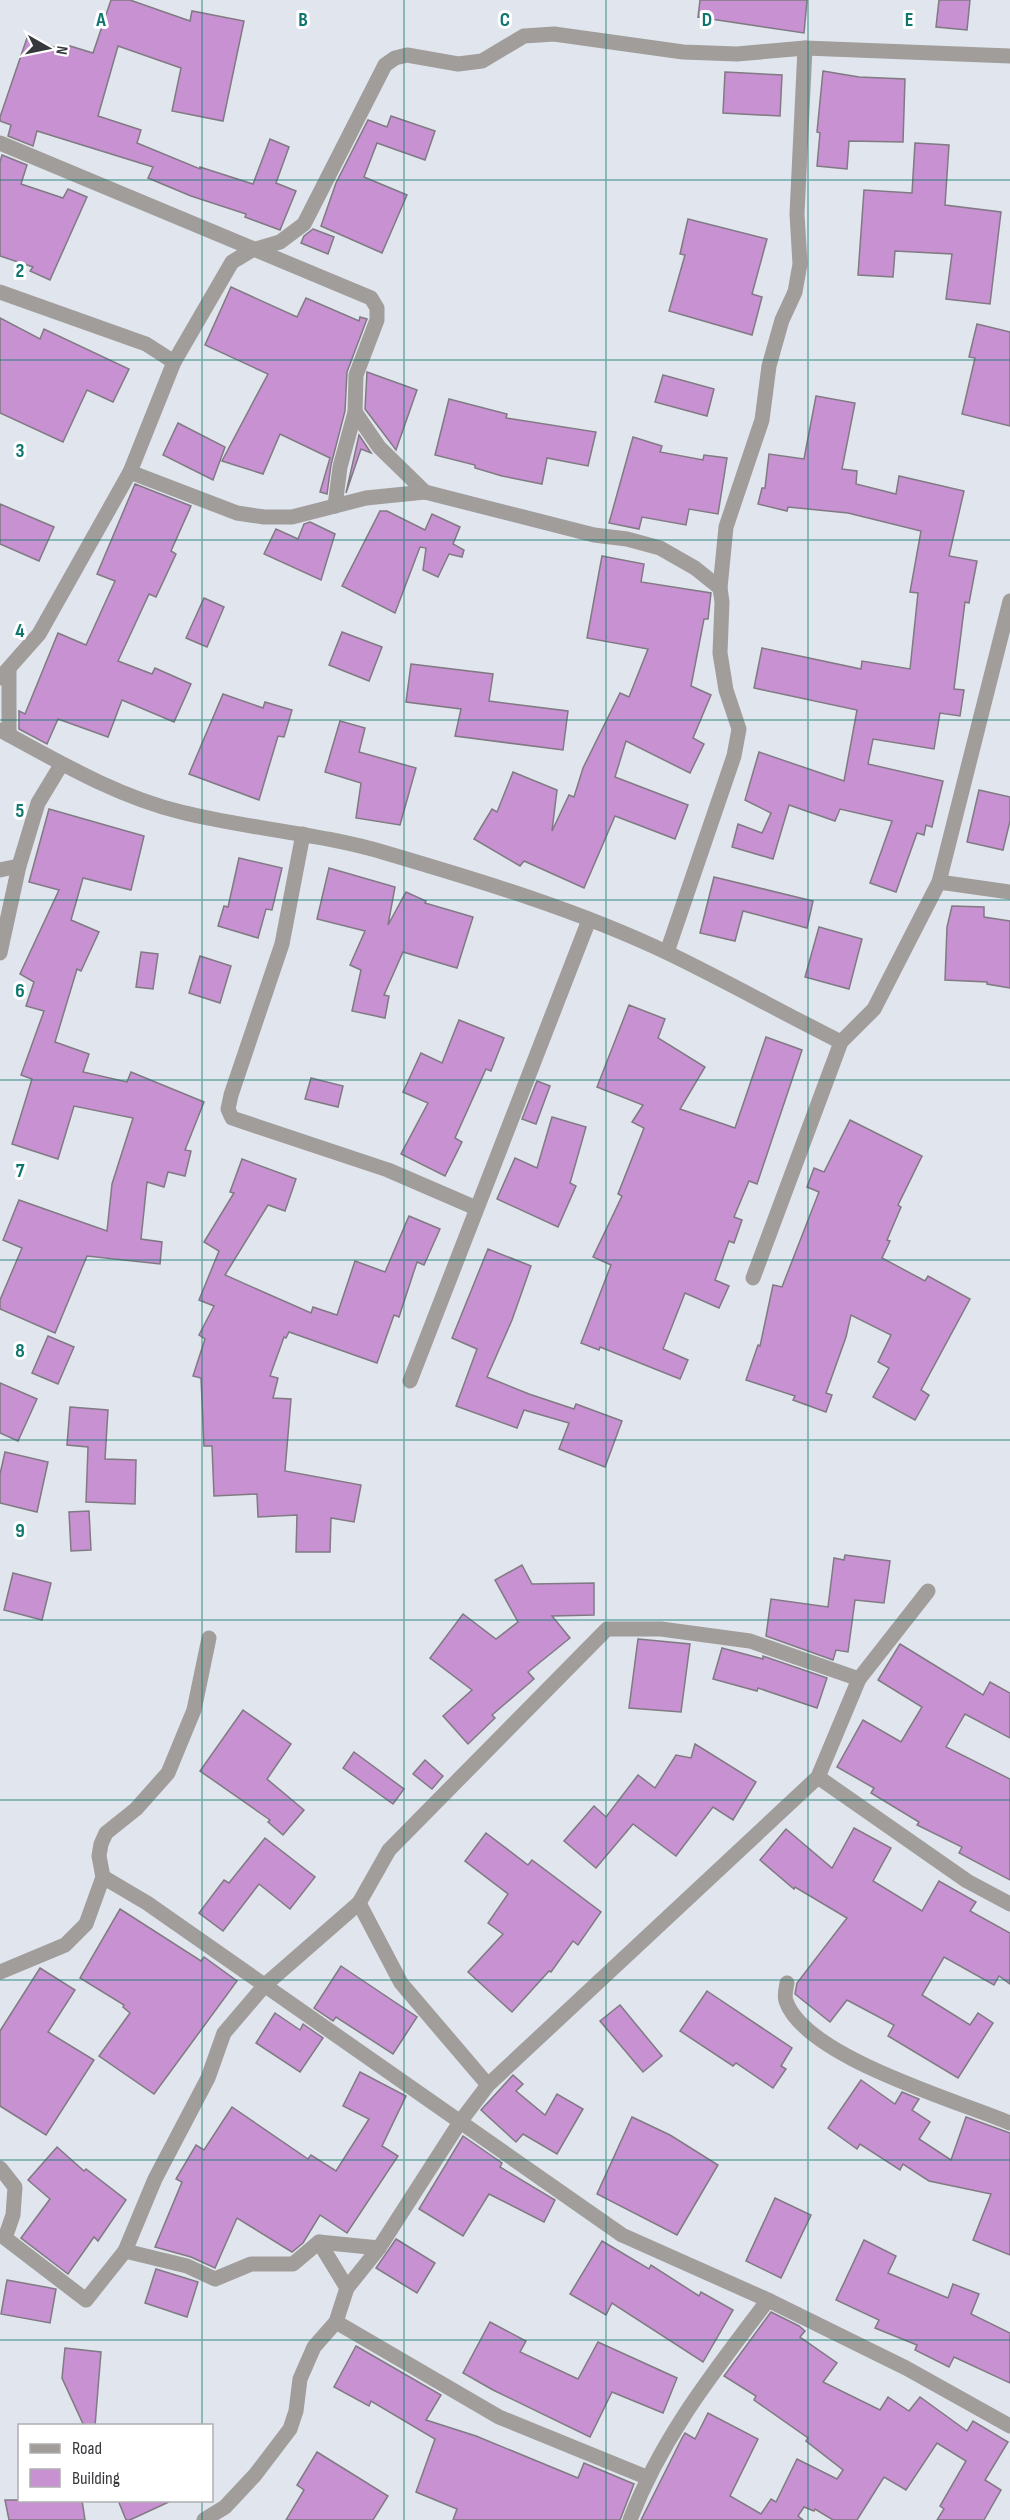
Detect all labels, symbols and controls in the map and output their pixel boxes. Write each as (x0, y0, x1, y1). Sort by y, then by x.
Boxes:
text: A (95, 8, 106, 32)
text: B (298, 8, 308, 32)
text: C (500, 8, 510, 32)
text: D (702, 8, 712, 32)
text: E (905, 8, 913, 32)
north arrow (18, 18, 78, 78)
text: N (51, 44, 71, 56)
text: 2 (16, 259, 24, 283)
text: 3 (16, 439, 25, 463)
text: 4 (15, 619, 25, 643)
text: 5 (16, 799, 25, 823)
text: 6 (15, 979, 25, 1003)
text: 7 (16, 1159, 25, 1183)
text: 8 (15, 1339, 25, 1363)
text: 9 (15, 1519, 25, 1543)
legend (18, 2424, 213, 2502)
text: Road (72, 2438, 102, 2459)
text: Building (72, 2468, 120, 2489)

